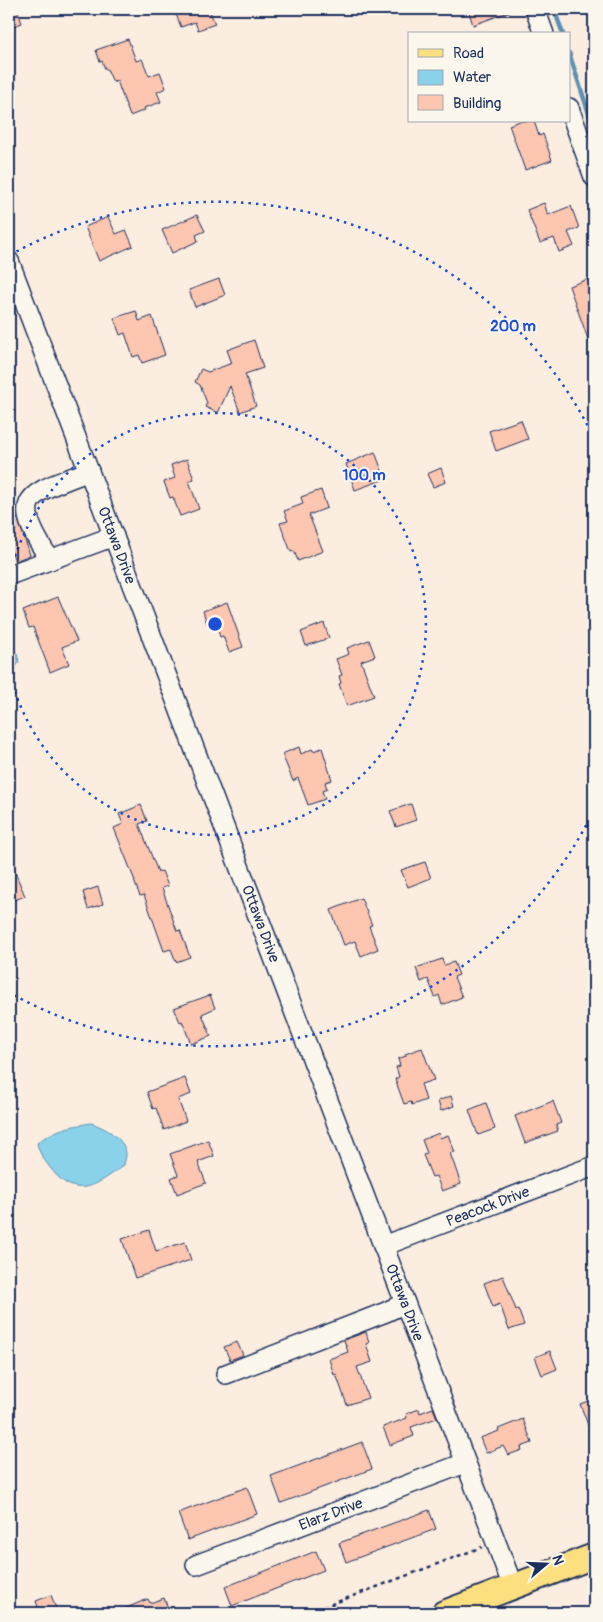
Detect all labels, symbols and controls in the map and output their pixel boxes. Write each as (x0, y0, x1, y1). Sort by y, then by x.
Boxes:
legend (408, 32, 570, 122)
text: Road (453, 44, 484, 63)
text: Water (453, 68, 492, 87)
text: Building (453, 94, 501, 113)
text: 200 m (490, 317, 536, 336)
text: 100 m (343, 466, 385, 485)
street label: Ottawa Drive (94, 504, 141, 587)
centre of rings (206, 615, 224, 633)
street label: Ottawa Drive (238, 882, 284, 966)
street label: Peacock Drive (443, 1182, 533, 1231)
street label: Ottawa Drive (382, 1261, 428, 1344)
street label: Elarz Drive (296, 1493, 366, 1535)
north arrow (520, 1540, 570, 1590)
text: N (548, 1553, 567, 1567)

